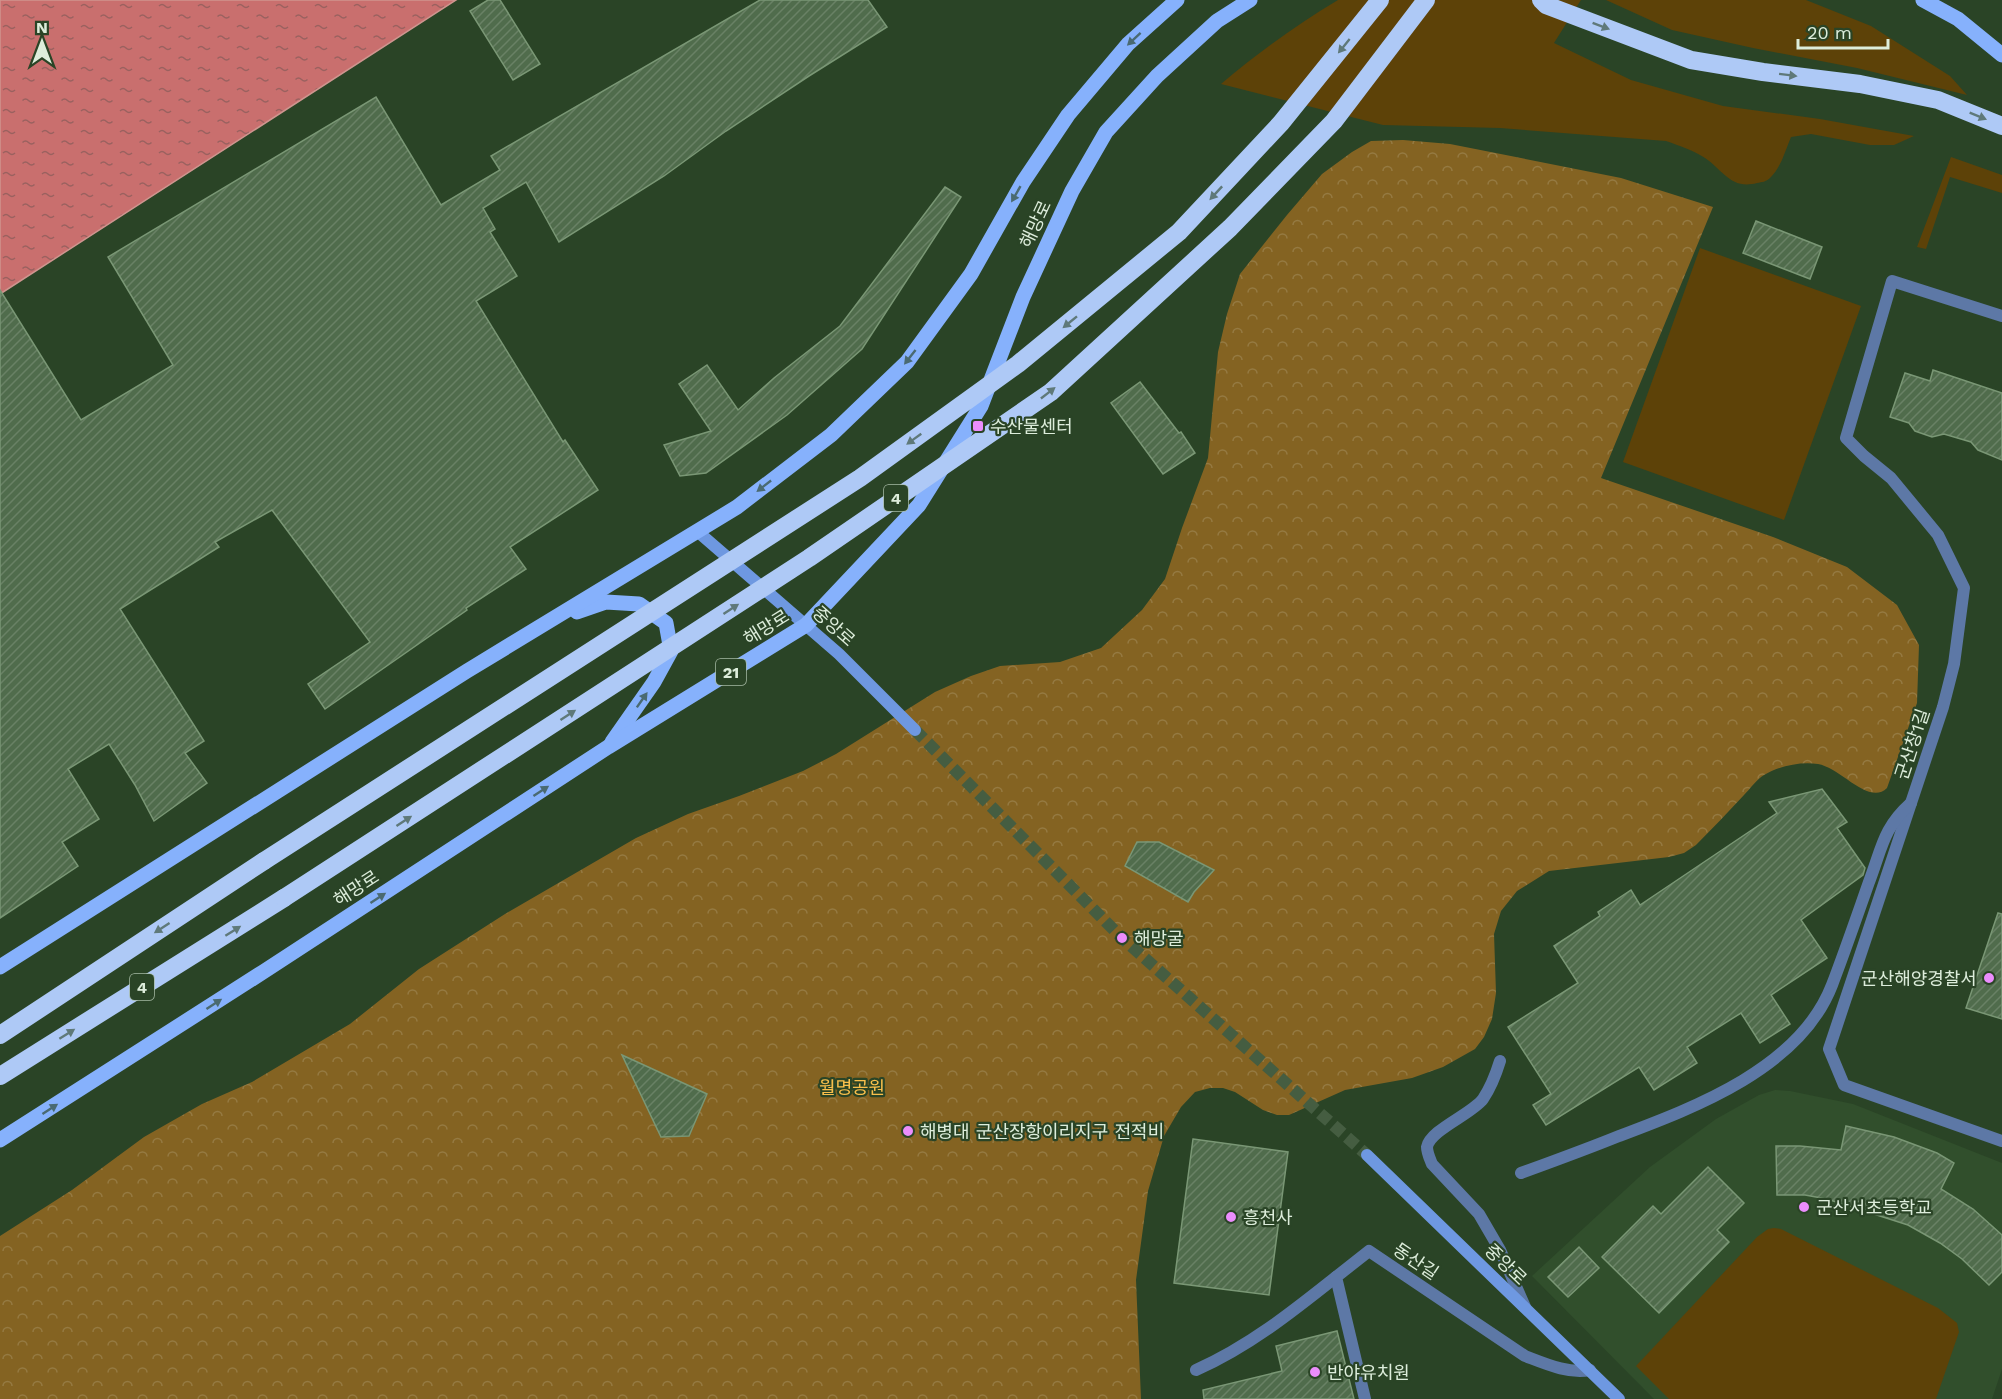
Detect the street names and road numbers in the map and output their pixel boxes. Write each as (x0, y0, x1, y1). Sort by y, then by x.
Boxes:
street label: 해망로 (1015, 197, 1055, 251)
road number: 4 (884, 485, 908, 511)
street label: 중앙로 (809, 602, 859, 650)
street label: 해망로 (739, 605, 793, 649)
road number: 21 (716, 659, 746, 685)
street label: 군산창1길 (1891, 706, 1933, 782)
street label: 해망로 (329, 866, 383, 910)
road number: 4 (130, 974, 154, 1000)
street label: 동산길 (1390, 1238, 1442, 1284)
street label: 중앙로 (1481, 1239, 1531, 1289)

